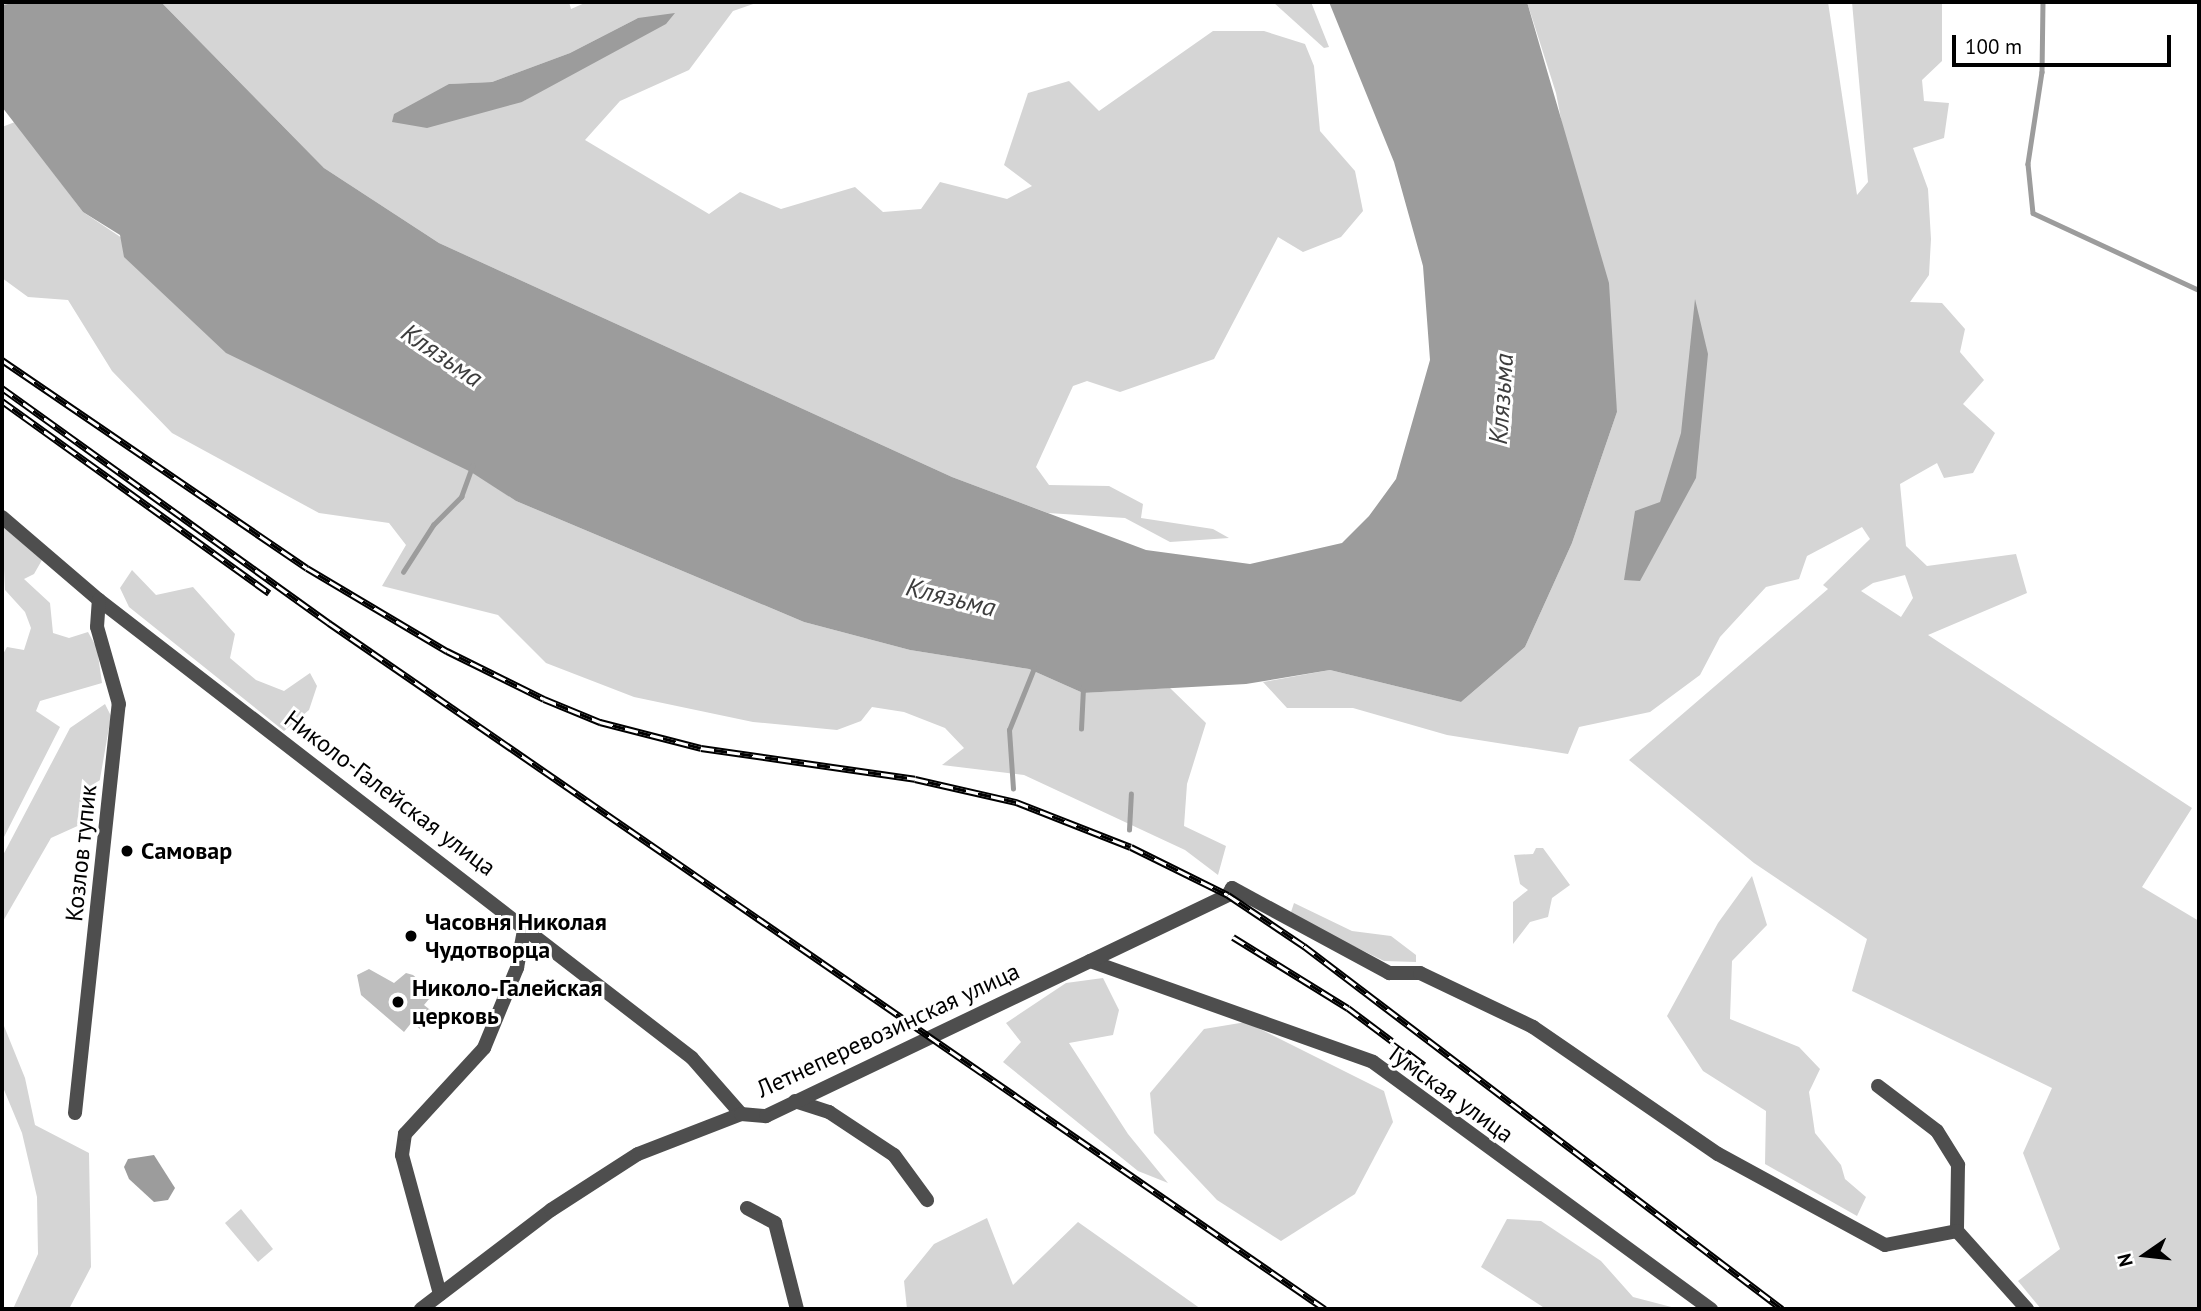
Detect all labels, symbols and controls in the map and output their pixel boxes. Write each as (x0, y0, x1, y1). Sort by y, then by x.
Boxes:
scale bar (1956, 21, 2175, 65)
text: 100 m (1965, 33, 2022, 60)
water label: Клязьма (395, 317, 489, 393)
water label: Клязьма (1482, 352, 1520, 446)
water label: Клязьма (903, 571, 999, 623)
street label: Николо-Галейская улица (279, 704, 501, 882)
street label: Козлов тупик (59, 783, 103, 923)
place label: Самовар (141, 837, 232, 865)
marker: Самовар (119, 843, 135, 859)
place label: Часовня Николая Чудотворца (425, 908, 607, 964)
marker: Часовня Николая Чудотворца (403, 928, 419, 944)
street label: Летнеперевозинская улица (752, 956, 1024, 1104)
place label: Николо-Галейская церковь (412, 974, 603, 1030)
marker: Николо-Галейская церковь (390, 994, 406, 1010)
street label: Тумская улица (1381, 1037, 1519, 1149)
north arrow (2110, 1220, 2180, 1290)
text: N (2111, 1251, 2138, 1269)

